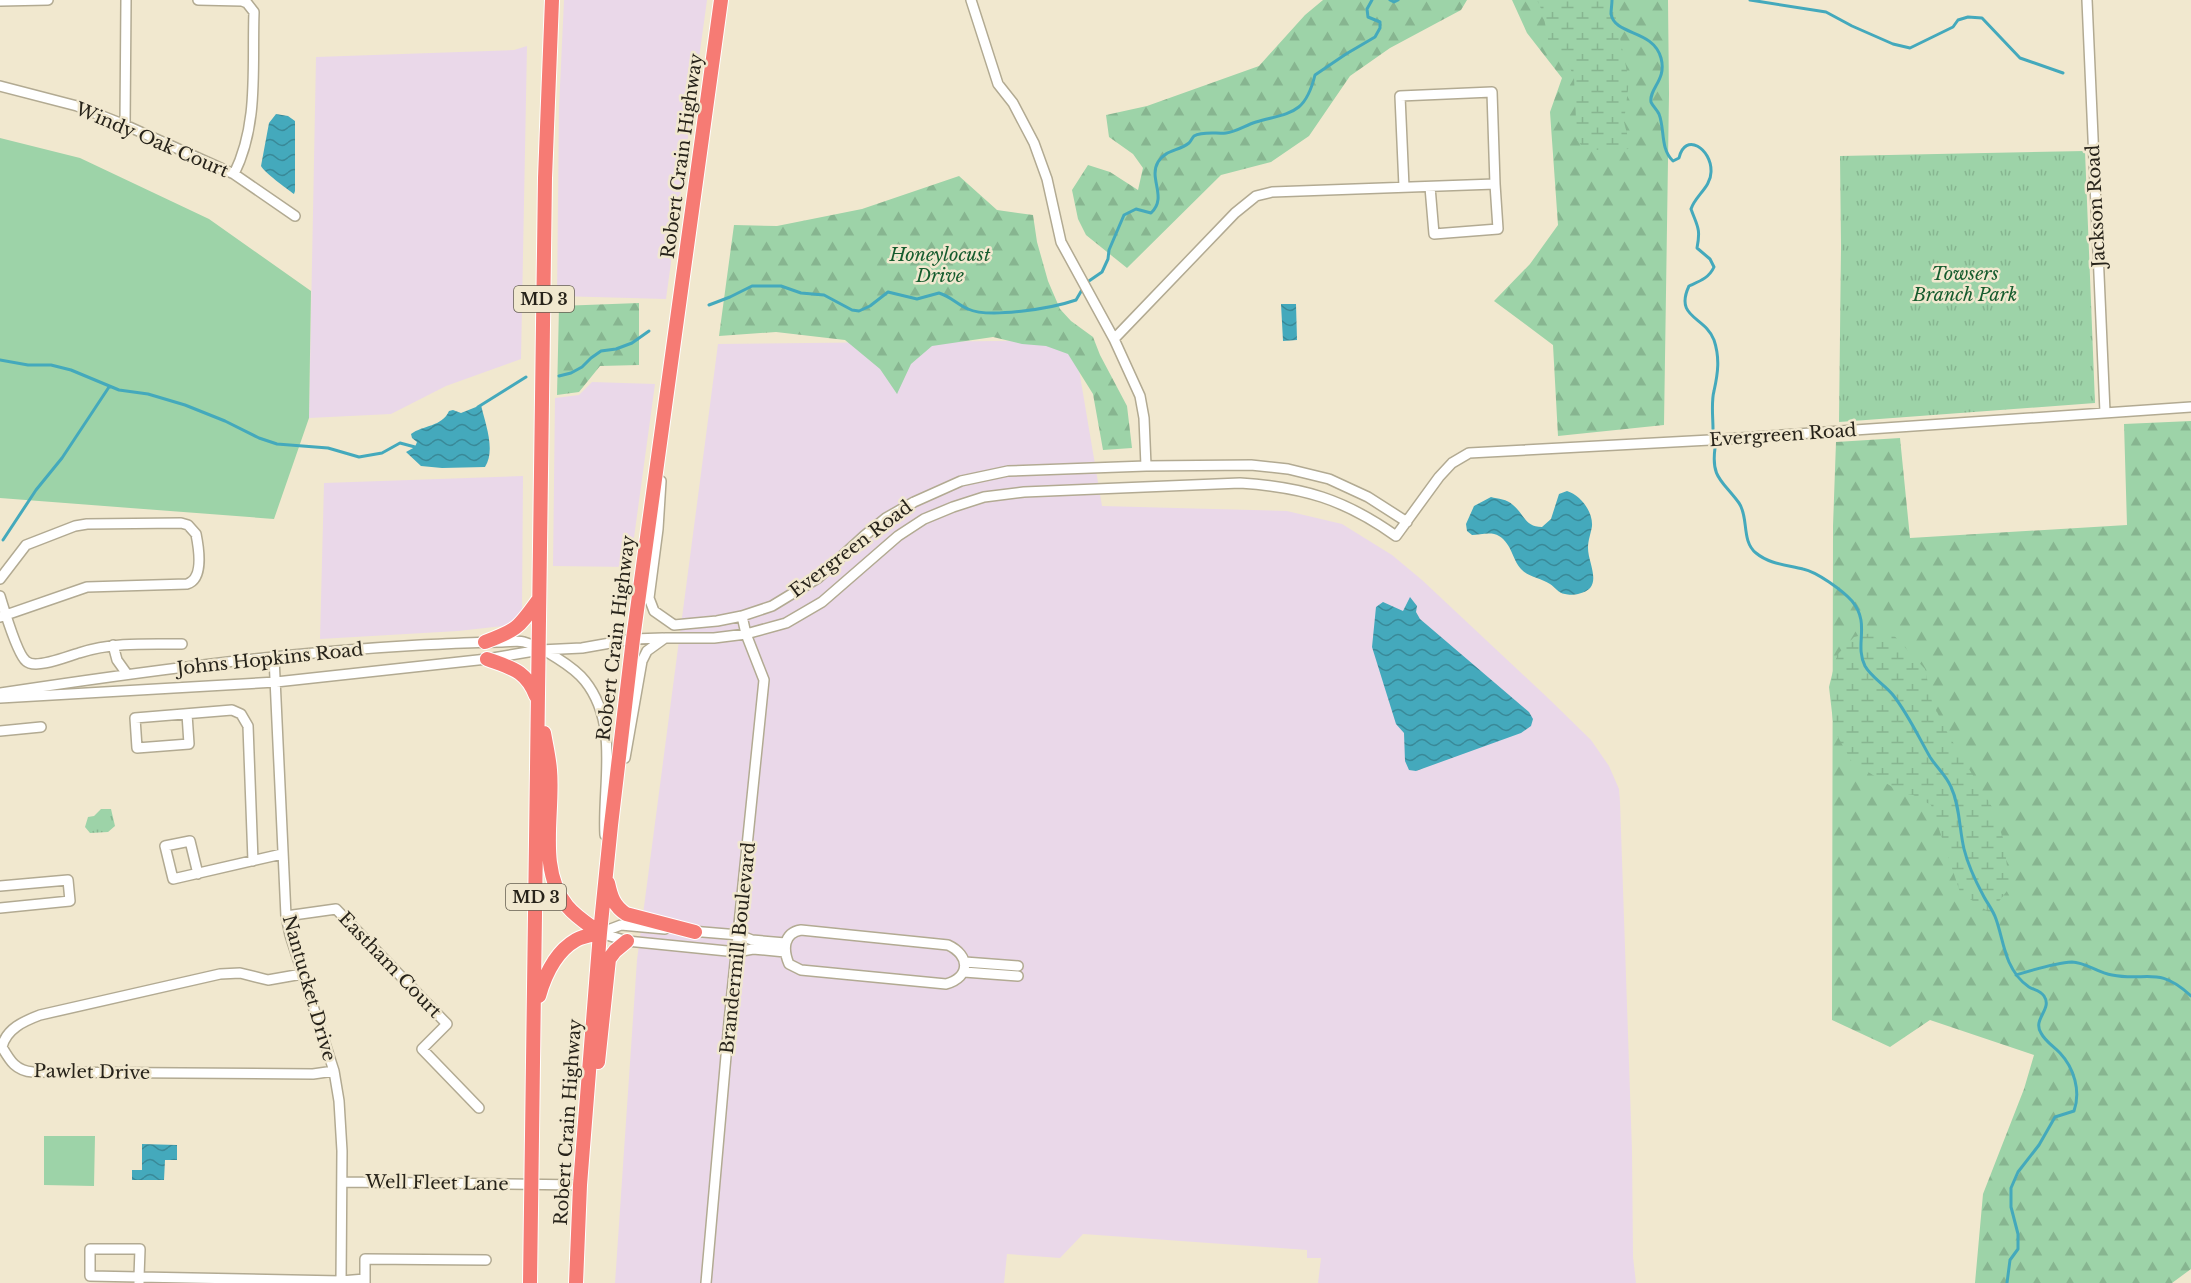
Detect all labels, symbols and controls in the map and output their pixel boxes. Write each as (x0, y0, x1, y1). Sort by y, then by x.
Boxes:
street label: Robert Crain Highway (657, 52, 707, 260)
street label: Windy Oak Court (71, 97, 232, 182)
street label: Jackson Road (2082, 144, 2110, 270)
park label: Honeylocust Drive (889, 244, 991, 287)
park label: Towsers Branch Park (1912, 263, 2017, 306)
road number: MD 3 (514, 286, 574, 312)
street label: Evergreen Road (1709, 419, 1857, 451)
street label: Evergreen Road (785, 496, 917, 602)
street label: Robert Crain Highway (592, 533, 640, 742)
street label: Johns Hopkins Road (174, 638, 364, 680)
street label: Brandermill Boulevard (716, 841, 760, 1055)
road number: MD 3 (506, 884, 566, 910)
street label: Eastham Court (334, 908, 446, 1023)
street label: Nantucket Drive (278, 913, 340, 1063)
street label: Robert Crain Highway (550, 1018, 586, 1226)
street label: Pawlet Drive (34, 1060, 150, 1084)
street label: Well Fleet Lane (364, 1171, 509, 1195)

